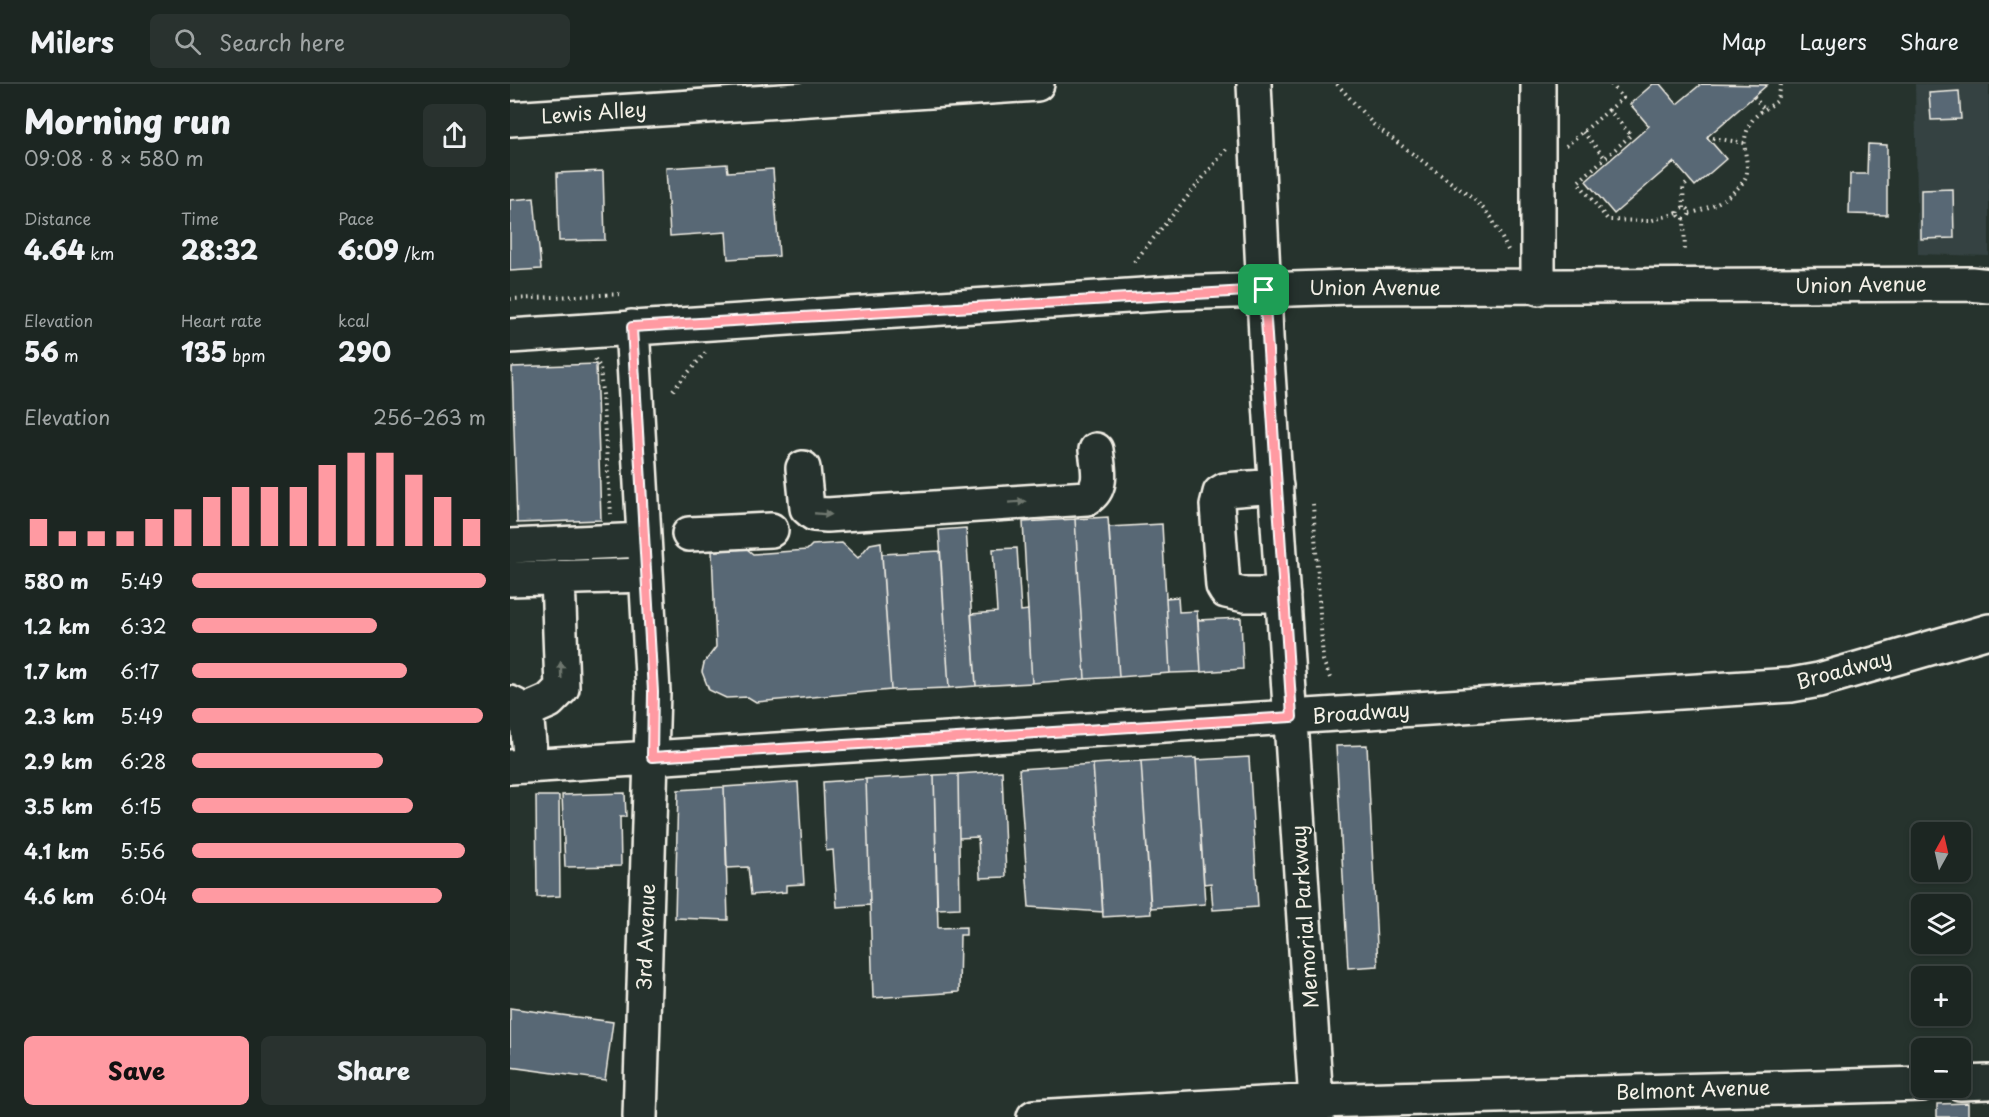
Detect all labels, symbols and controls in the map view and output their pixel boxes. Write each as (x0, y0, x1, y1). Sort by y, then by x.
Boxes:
search box (150, 14, 570, 68)
text: Milers (30, 20, 114, 63)
icon: search (171, 25, 204, 58)
text: Search here (219, 25, 345, 58)
text: Map (1722, 25, 1766, 57)
text: Layers (1799, 25, 1867, 57)
text: Share (1900, 25, 1959, 57)
street label: Lewis Alley (540, 93, 648, 131)
text: Morning run (24, 95, 231, 145)
button: share (423, 104, 486, 167)
text: 09:08 · 8 × 580 m (24, 143, 204, 173)
text: Distance (24, 206, 91, 230)
text: Time (181, 206, 219, 230)
text: Pace (338, 206, 374, 230)
text: 4.64 (24, 230, 85, 269)
text: 28:32 (181, 230, 258, 269)
text: 6:09 (338, 230, 399, 269)
text: km (85, 241, 114, 265)
text: /km (399, 241, 435, 265)
pin (1238, 264, 1289, 315)
street label: Union Avenue (1795, 268, 1927, 300)
street label: Union Avenue (1309, 272, 1441, 302)
icon: arrive (1247, 273, 1280, 306)
text: Elevation (24, 308, 93, 332)
text: Heart rate (181, 308, 262, 332)
text: kcal (338, 308, 370, 332)
text: 56 (24, 332, 59, 371)
text: 135 (181, 332, 227, 371)
text: 290 (338, 332, 391, 371)
text: m (59, 343, 79, 367)
text: bpm (227, 343, 266, 367)
text: Elevation (24, 402, 110, 432)
text: 256–263 m (373, 402, 486, 432)
one-way arrow (1008, 498, 1027, 507)
one-way arrow (814, 509, 833, 519)
text: 580 m (24, 566, 89, 596)
text: 5:49 (120, 566, 163, 596)
text: 1.2 km (24, 611, 90, 641)
text: 6:32 (120, 611, 167, 641)
street label: Broadway (1793, 642, 1895, 696)
text: 1.7 km (24, 656, 87, 686)
text: 6:17 (120, 656, 159, 686)
one-way arrow (557, 660, 566, 679)
street label: Broadway (1311, 694, 1411, 730)
text: 2.3 km (24, 701, 94, 731)
text: 5:49 (120, 701, 163, 731)
text: 2.9 km (24, 746, 93, 776)
text: 6:28 (120, 746, 166, 776)
text: 3.5 km (24, 791, 93, 821)
text: 6:15 (120, 791, 162, 821)
north arrow (1911, 822, 1971, 882)
map controls (1911, 822, 1971, 1098)
street label: Memorial Parkway (1283, 824, 1325, 1010)
text: 4.1 km (24, 836, 89, 866)
text: 5:56 (120, 836, 165, 866)
text: 4.6 km (24, 881, 94, 911)
text: 6:04 (120, 881, 168, 911)
street label: 3rd Avenue (628, 883, 662, 991)
button: layers (1911, 894, 1971, 954)
button: + (1911, 966, 1971, 1026)
button: Save (24, 1036, 249, 1105)
button: Share (261, 1036, 486, 1105)
button: − (1911, 1038, 1971, 1098)
street label: Belmont Avenue (1615, 1071, 1771, 1107)

